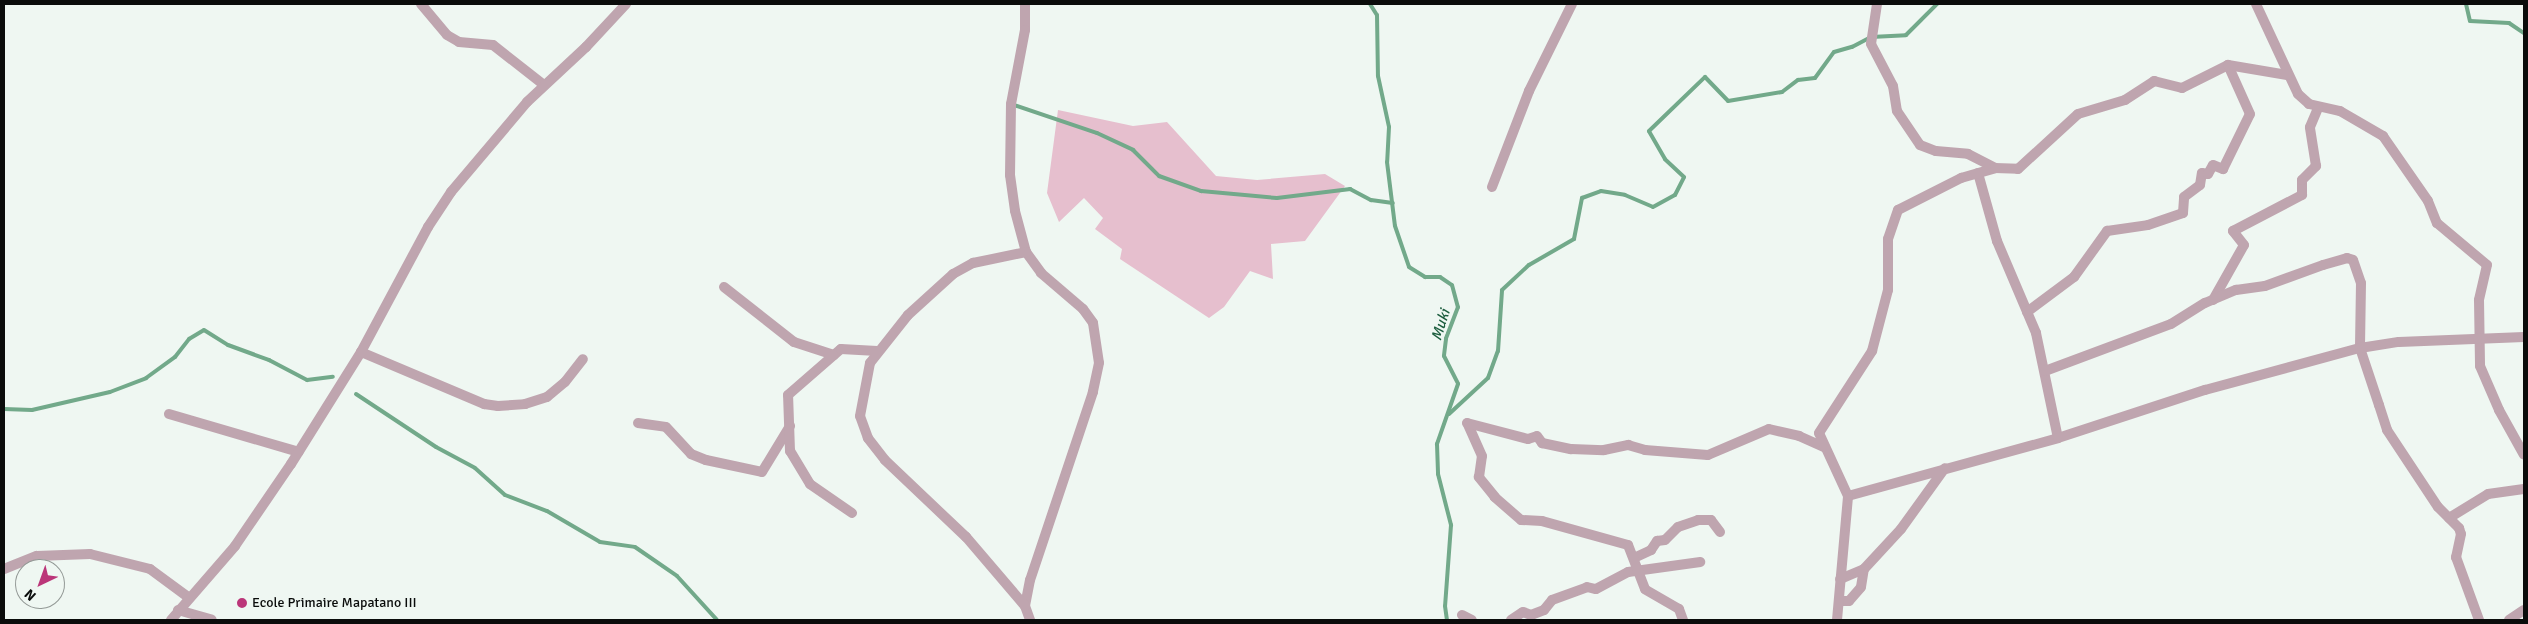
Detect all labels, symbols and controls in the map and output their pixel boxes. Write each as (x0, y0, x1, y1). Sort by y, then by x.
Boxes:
water label: Muki (1428, 307, 1454, 343)
north arrow (15, 559, 65, 609)
text: N (21, 585, 40, 604)
place label: Ecole Primaire Mapatano III (252, 595, 417, 611)
marker: Ecole Primaire Mapatano III (236, 597, 248, 609)

